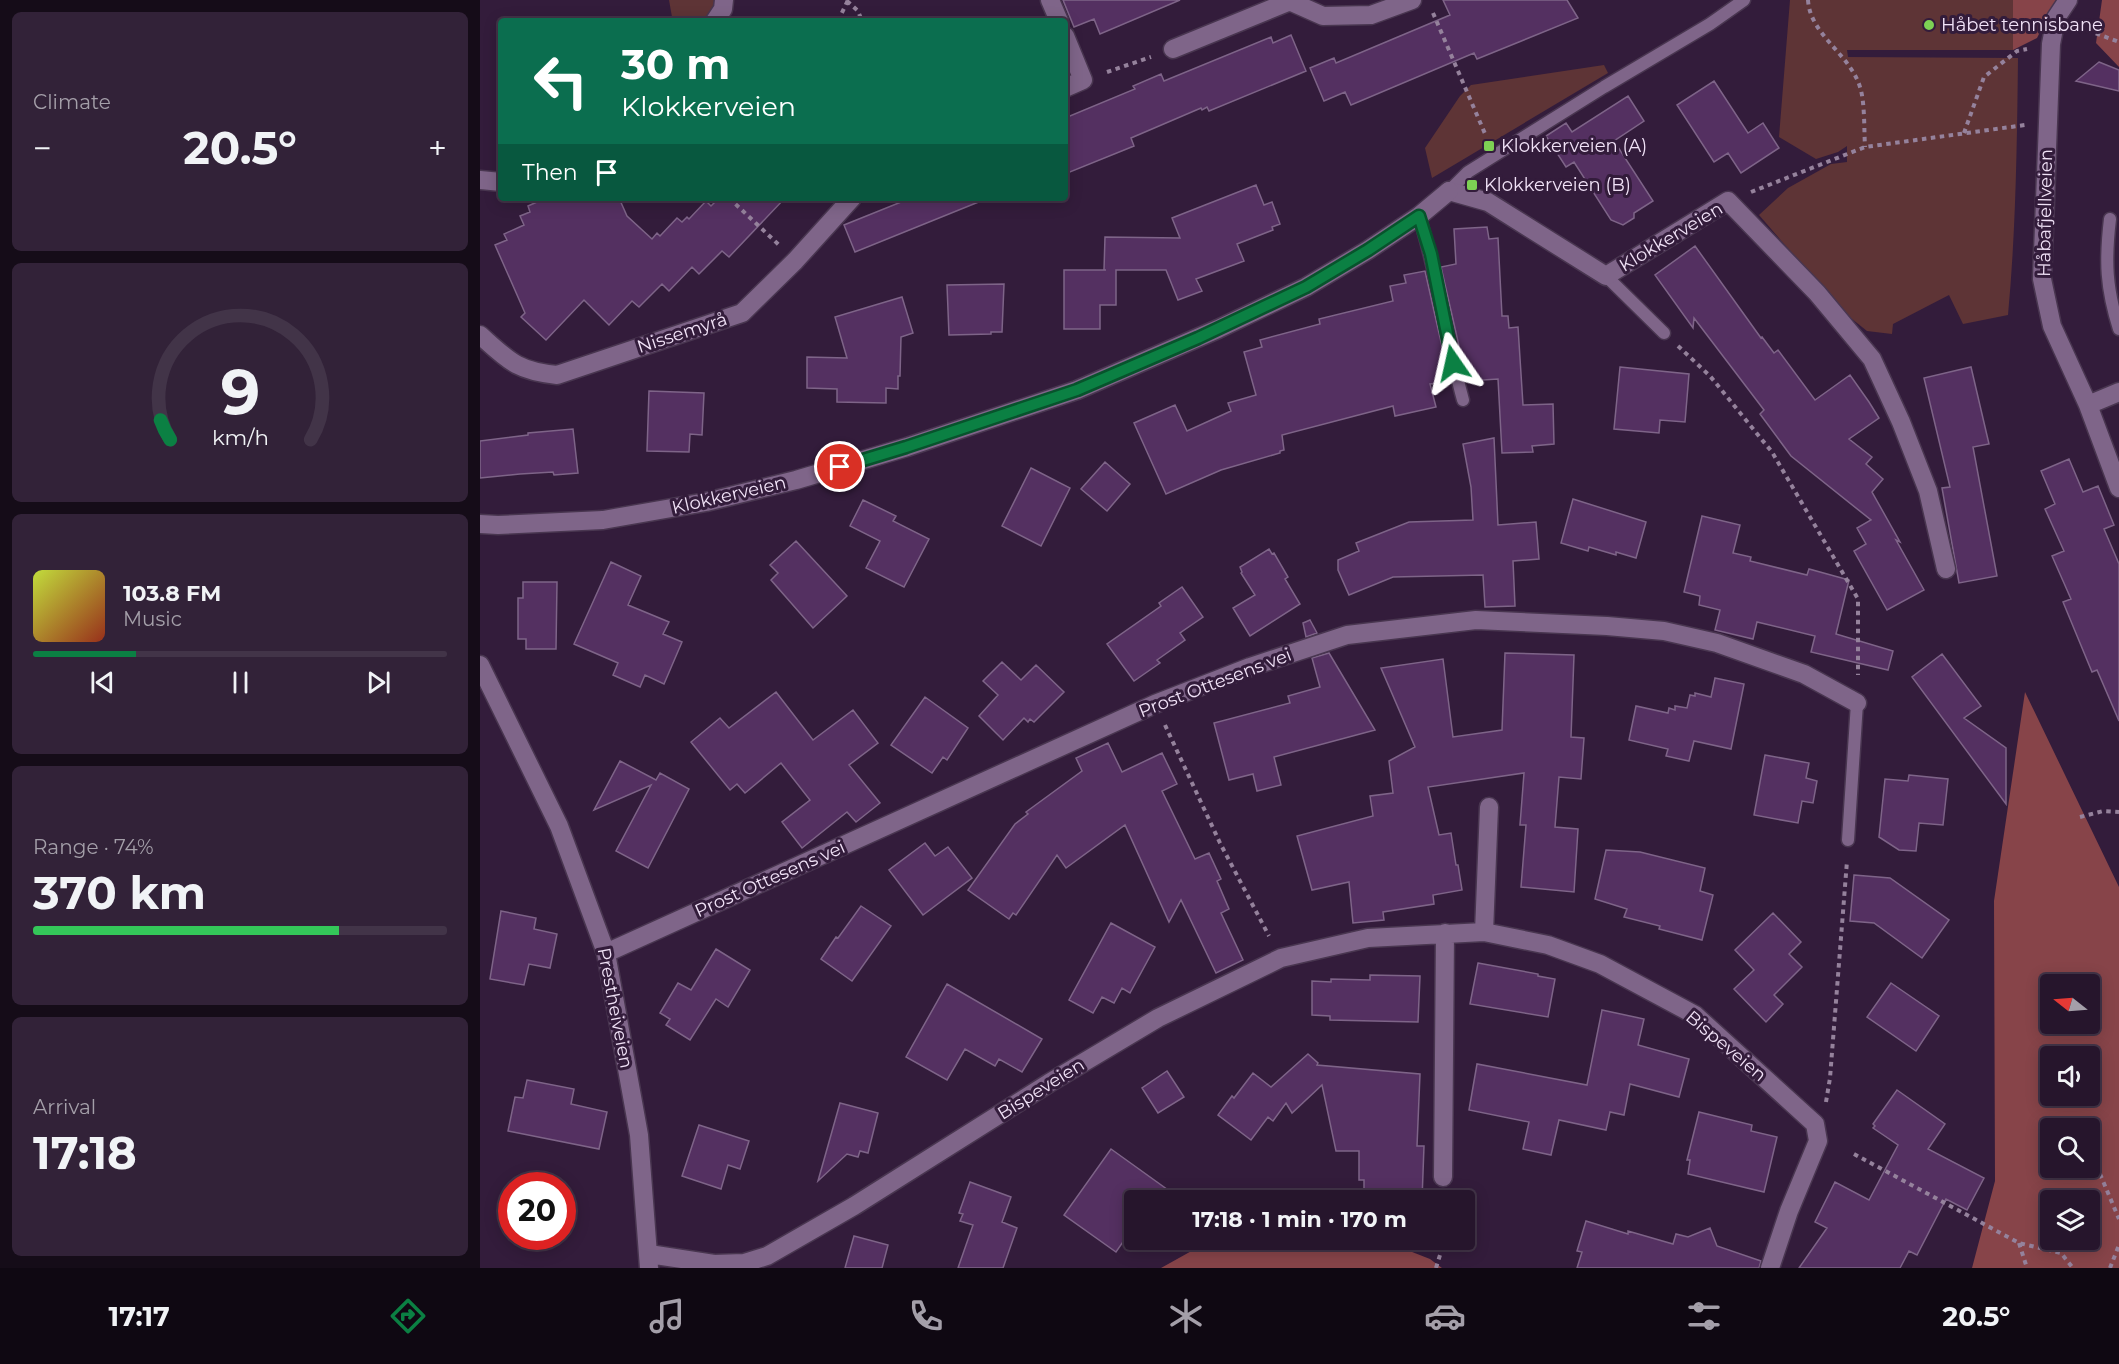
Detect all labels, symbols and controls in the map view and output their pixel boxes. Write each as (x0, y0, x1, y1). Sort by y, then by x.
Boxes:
place label: Håbet tennisbane (1941, 14, 2103, 36)
marker: Håbet tennisbane (1922, 18, 1936, 32)
text: 30 m (621, 38, 730, 90)
icon: left (522, 42, 600, 120)
text: Climate (33, 90, 111, 114)
text: Klokkerveien (621, 90, 796, 123)
text: 20.5° (183, 120, 297, 175)
text: − (33, 128, 52, 168)
text: + (428, 128, 447, 168)
place label: Klokkerveien (A) (1501, 135, 1647, 157)
marker: Klokkerveien (A) (1482, 139, 1496, 153)
street label: Håbafjellveien (2033, 149, 2057, 277)
icon: arrive (590, 156, 623, 189)
text: Then (522, 159, 578, 186)
place label: Klokkerveien (B) (1484, 174, 1631, 196)
marker: Klokkerveien (B) (1465, 178, 1479, 192)
street label: Klokkerveien (1615, 198, 1727, 276)
street label: Nissemyrå (634, 308, 730, 358)
position arrow (1421, 331, 1485, 395)
text: 9 (220, 354, 260, 430)
text: km/h (211, 424, 269, 450)
pin (814, 441, 865, 492)
icon: arrive (823, 450, 856, 483)
street label: Klokkerveien (670, 471, 788, 519)
text: 103.8 FM (123, 580, 221, 607)
text: Music (123, 607, 182, 631)
street label: Prost Ottesens vei (1135, 644, 1295, 722)
icon: previous (86, 666, 119, 699)
icon: pause (224, 666, 257, 699)
icon: next (362, 666, 395, 699)
text: Range · 74% (33, 835, 154, 859)
street label: Prost Ottesens vei (691, 836, 849, 922)
text: 370 km (33, 865, 206, 920)
street label: Prestheiveien (593, 946, 637, 1070)
north arrow (2040, 974, 2100, 1034)
map controls (2040, 974, 2100, 1250)
street label: Bispeveien (1681, 1006, 1771, 1086)
button: sound (2040, 1046, 2100, 1106)
street label: Bispeveien (993, 1054, 1089, 1124)
text: Arrival (33, 1095, 96, 1119)
button: search (2040, 1118, 2100, 1178)
text: 17:18 (33, 1125, 137, 1180)
speed limit sign: 20 (498, 1172, 576, 1250)
button: layers (2040, 1190, 2100, 1250)
text: 17:18 · 1 min · 170 m (1192, 1206, 1407, 1233)
icon: directions (387, 1295, 429, 1337)
icon: music (646, 1295, 688, 1337)
icon: phone (905, 1295, 947, 1337)
icon: climate (1165, 1295, 1207, 1337)
icon: car (1424, 1295, 1466, 1337)
icon: filters (1683, 1295, 1725, 1337)
text: 17:17 (109, 1300, 170, 1333)
text: 20.5° (1942, 1300, 2010, 1333)

